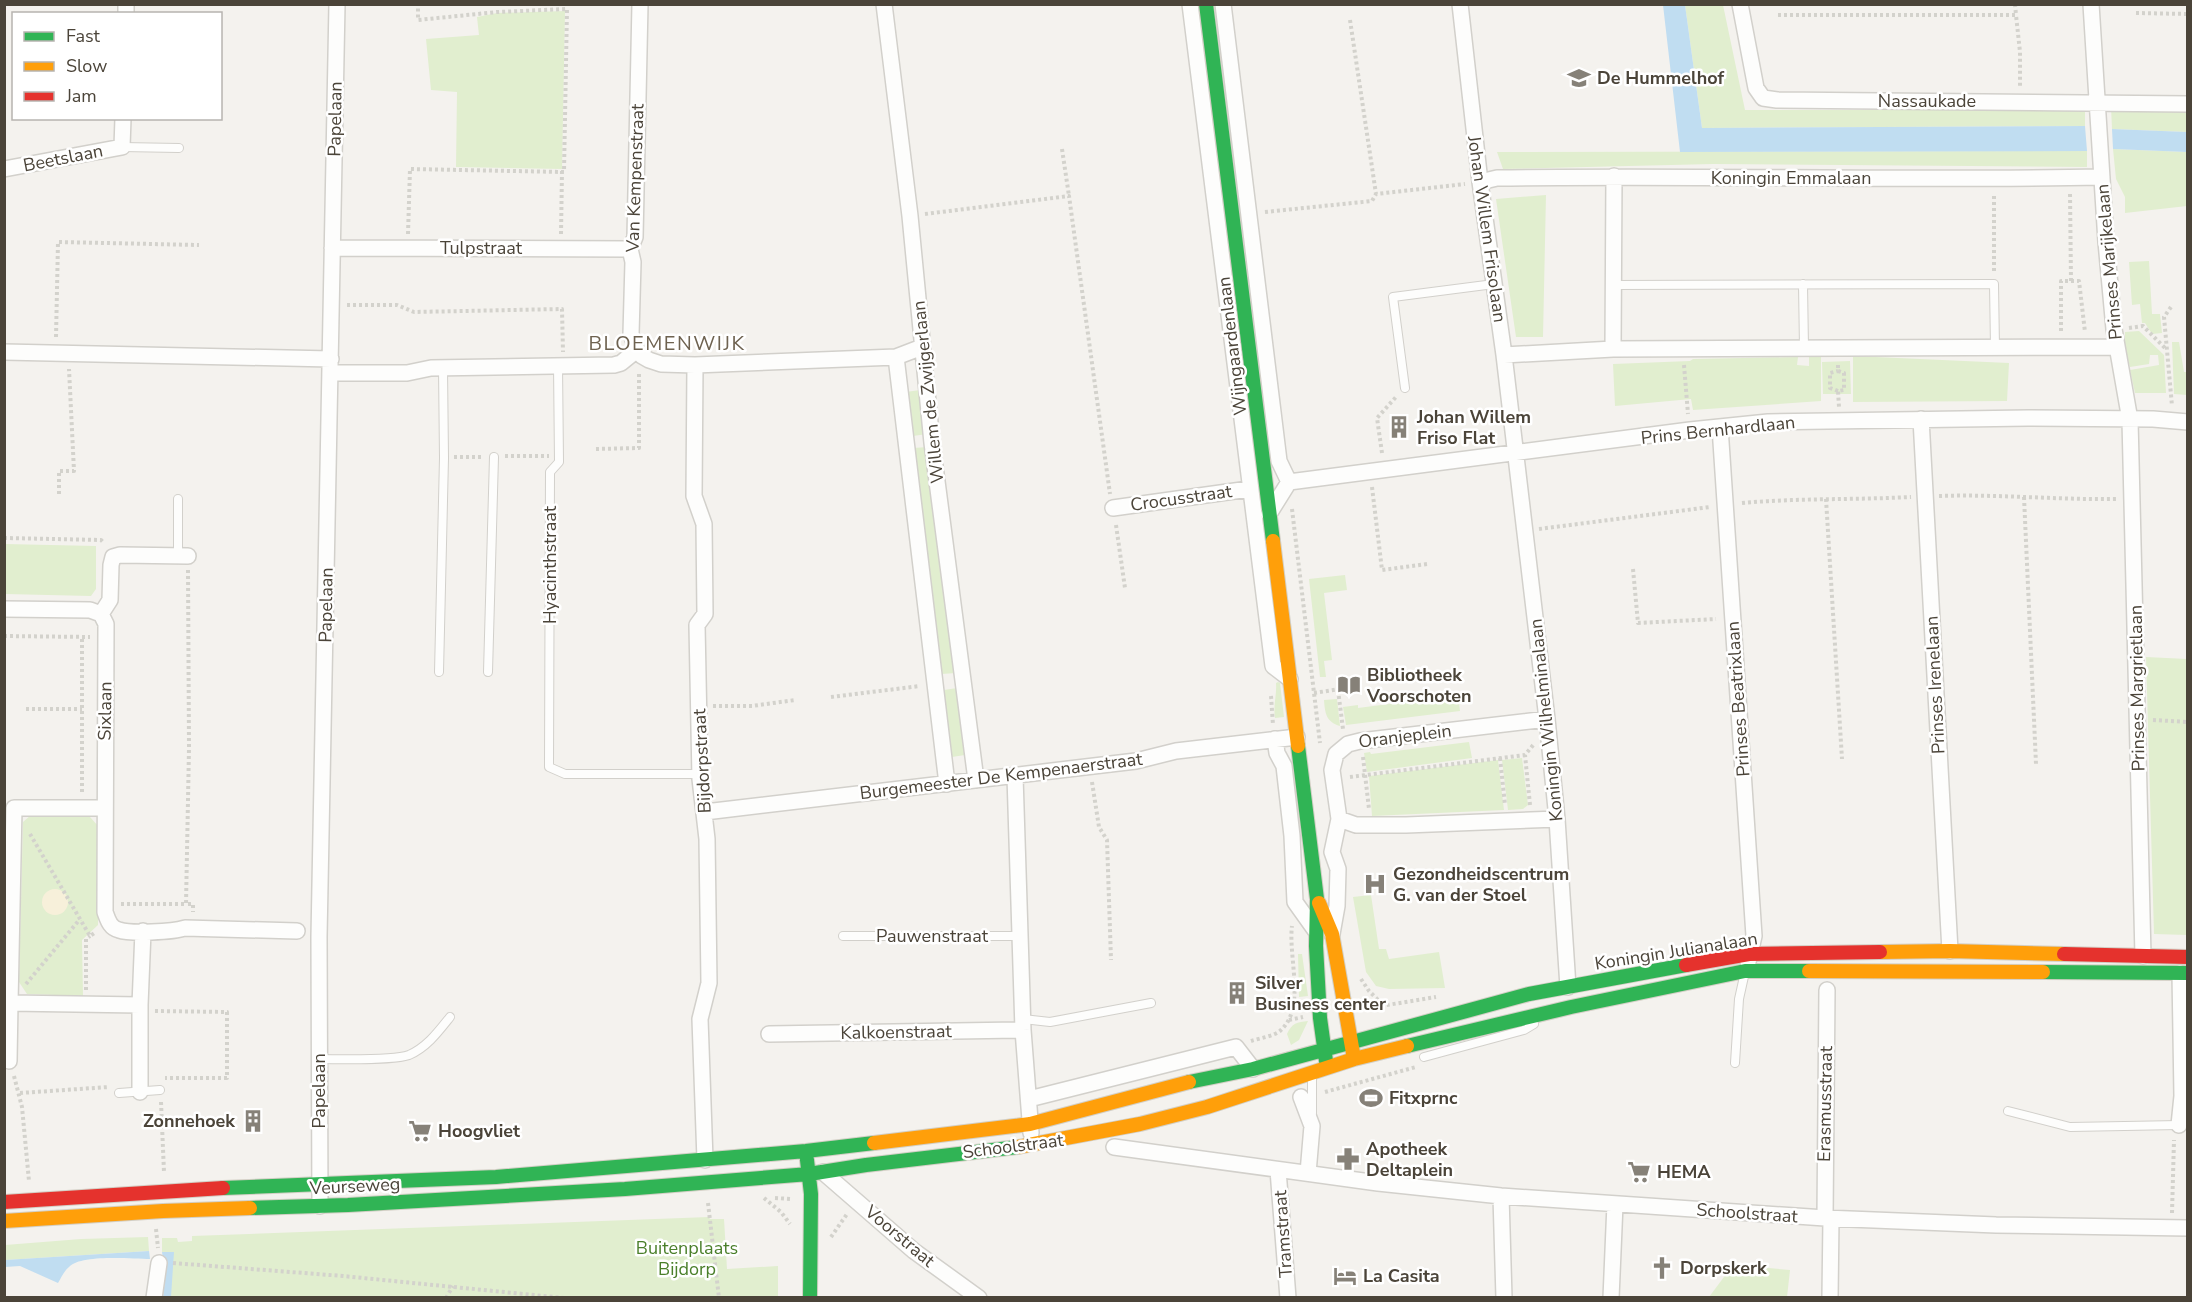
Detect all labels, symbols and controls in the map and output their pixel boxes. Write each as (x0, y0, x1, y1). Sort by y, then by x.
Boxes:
legend (12, 12, 222, 120)
text: Fast (66, 24, 101, 48)
text: Slow (66, 54, 107, 78)
school or university icon: De Hummelhof (1566, 65, 1592, 91)
place label: De Hummelhof (1597, 66, 1725, 90)
street label: Papelaan (322, 81, 348, 157)
text: Jam (65, 84, 97, 108)
street label: Nassaukade (1878, 89, 1976, 113)
street label: Van Kempenstraat (620, 103, 650, 254)
street label: Johan Willem Frisolaan (1462, 133, 1512, 324)
street label: Beetslaan (21, 139, 105, 177)
street label: Koningin Emmalaan (1711, 166, 1871, 190)
street label: Prinses Marijkelaan (2090, 183, 2128, 341)
street label: Tulpstraat (440, 236, 523, 260)
street label: Wijngaardenlaan (1212, 275, 1252, 417)
street label: Willem de Zwijgerlaan (906, 299, 950, 485)
district label: BLOEMENWIJK (589, 330, 745, 357)
place label: Johan Willem Friso Flat (1416, 405, 1531, 450)
street label: Prins Bernhardlaan (1640, 410, 1796, 450)
building icon: Johan Willem Friso Flat (1386, 414, 1412, 440)
street label: Crocusstraat (1129, 479, 1234, 517)
street label: Hyacinthstraat (538, 505, 562, 624)
street label: Papelaan (313, 567, 339, 643)
street label: Prinses Margrietlaan (2124, 605, 2150, 771)
street label: Prinses Irenelaan (1919, 615, 1951, 755)
street label: Koningin Wilhelminalaan (1523, 617, 1569, 823)
street label: Prinses Beatrixlaan (1721, 620, 1755, 778)
place label: Bibliotheek Voorschoten (1366, 663, 1472, 708)
library icon: Bibliotheek Voorschoten (1336, 672, 1362, 698)
street label: Sixlaan (92, 681, 118, 741)
street label: Bijdorpstraat (687, 707, 717, 814)
street label: Oranjeplein (1357, 718, 1453, 754)
street label: Burgemeester De Kempenaerstraat (858, 747, 1144, 805)
place label: Gezondheidscentrum G. van der Stoel (1393, 862, 1569, 907)
hospital icon: Gezondheidscentrum G. van der Stoel (1362, 871, 1388, 897)
street label: Pauwenstraat (876, 924, 989, 948)
street label: Koningin Julianalaan (1593, 926, 1759, 976)
place label: Silver Business center (1255, 971, 1386, 1016)
building icon: Silver Business center (1224, 980, 1250, 1006)
street label: Kalkoenstraat (840, 1019, 953, 1045)
street label: Erasmusstraat (1812, 1045, 1838, 1162)
street label: Papelaan (307, 1053, 331, 1129)
sports icon: Fitxprnc (1358, 1085, 1384, 1111)
place label: Fitxprnc (1389, 1086, 1458, 1110)
building icon: Zonnehoek (240, 1108, 266, 1134)
place label: Zonnehoek (143, 1109, 235, 1133)
supermarket icon: Hoogvliet (407, 1118, 433, 1144)
place label: Hoogvliet (438, 1119, 520, 1143)
street label: Schoolstraat (961, 1128, 1066, 1164)
place label: Apotheek Deltaplein (1366, 1137, 1453, 1182)
pharmacy icon: Apotheek Deltaplein (1335, 1146, 1361, 1172)
supermarket icon: HEMA (1626, 1159, 1652, 1185)
place label: HEMA (1657, 1160, 1711, 1184)
street label: Veurseweg (308, 1172, 401, 1200)
street label: Tramstraat (1268, 1189, 1298, 1278)
street label: Schoolstraat (1696, 1197, 1799, 1229)
street label: Voorstraat (859, 1199, 941, 1273)
park label: Buitenplaats Bijdorp (636, 1236, 738, 1281)
church icon: Dorpskerk (1649, 1255, 1675, 1281)
place label: Dorpskerk (1680, 1256, 1767, 1280)
hotel icon: La Casita (1332, 1263, 1358, 1289)
place label: La Casita (1363, 1264, 1440, 1288)

